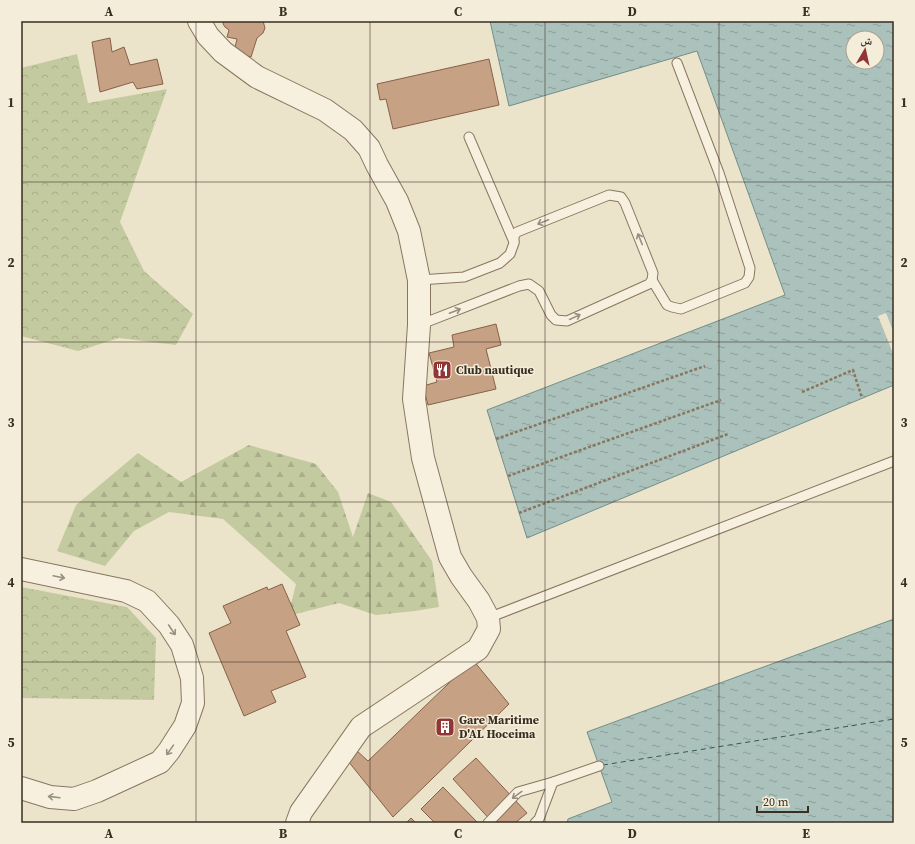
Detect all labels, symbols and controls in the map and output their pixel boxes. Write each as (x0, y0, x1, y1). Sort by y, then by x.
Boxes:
text: A (105, 3, 114, 20)
text: B (279, 3, 288, 20)
text: C (454, 3, 462, 20)
text: D (627, 3, 637, 20)
text: E (802, 3, 810, 20)
north arrow (845, 30, 885, 70)
text: ش (860, 32, 874, 49)
text: 1 (7, 94, 15, 111)
text: 1 (900, 94, 908, 111)
one-way arrow (537, 218, 549, 226)
one-way arrow (636, 234, 643, 246)
text: 2 (7, 254, 15, 271)
text: 2 (900, 254, 908, 271)
one-way arrow (449, 306, 461, 314)
one-way arrow (568, 313, 580, 321)
restaurant icon: Club nautique (431, 359, 453, 381)
place label: Club nautique (456, 362, 534, 378)
text: 3 (7, 414, 15, 431)
text: 3 (900, 414, 908, 431)
one-way arrow (52, 573, 65, 581)
text: 4 (7, 574, 15, 591)
text: 4 (900, 574, 908, 591)
one-way arrow (168, 624, 176, 635)
place label: Gare Maritime D'AL Hoceima (459, 712, 539, 742)
building icon: Gare Maritime D'AL Hoceima (434, 716, 456, 738)
text: 5 (7, 734, 15, 751)
text: 5 (900, 734, 908, 751)
one-way arrow (166, 744, 174, 755)
scale bar (757, 788, 808, 814)
one-way arrow (512, 791, 523, 799)
one-way arrow (48, 793, 61, 801)
text: 20 m (763, 794, 789, 810)
text: A (105, 825, 114, 842)
text: B (279, 825, 288, 842)
text: C (454, 825, 462, 842)
text: D (627, 825, 637, 842)
text: E (802, 825, 810, 842)

